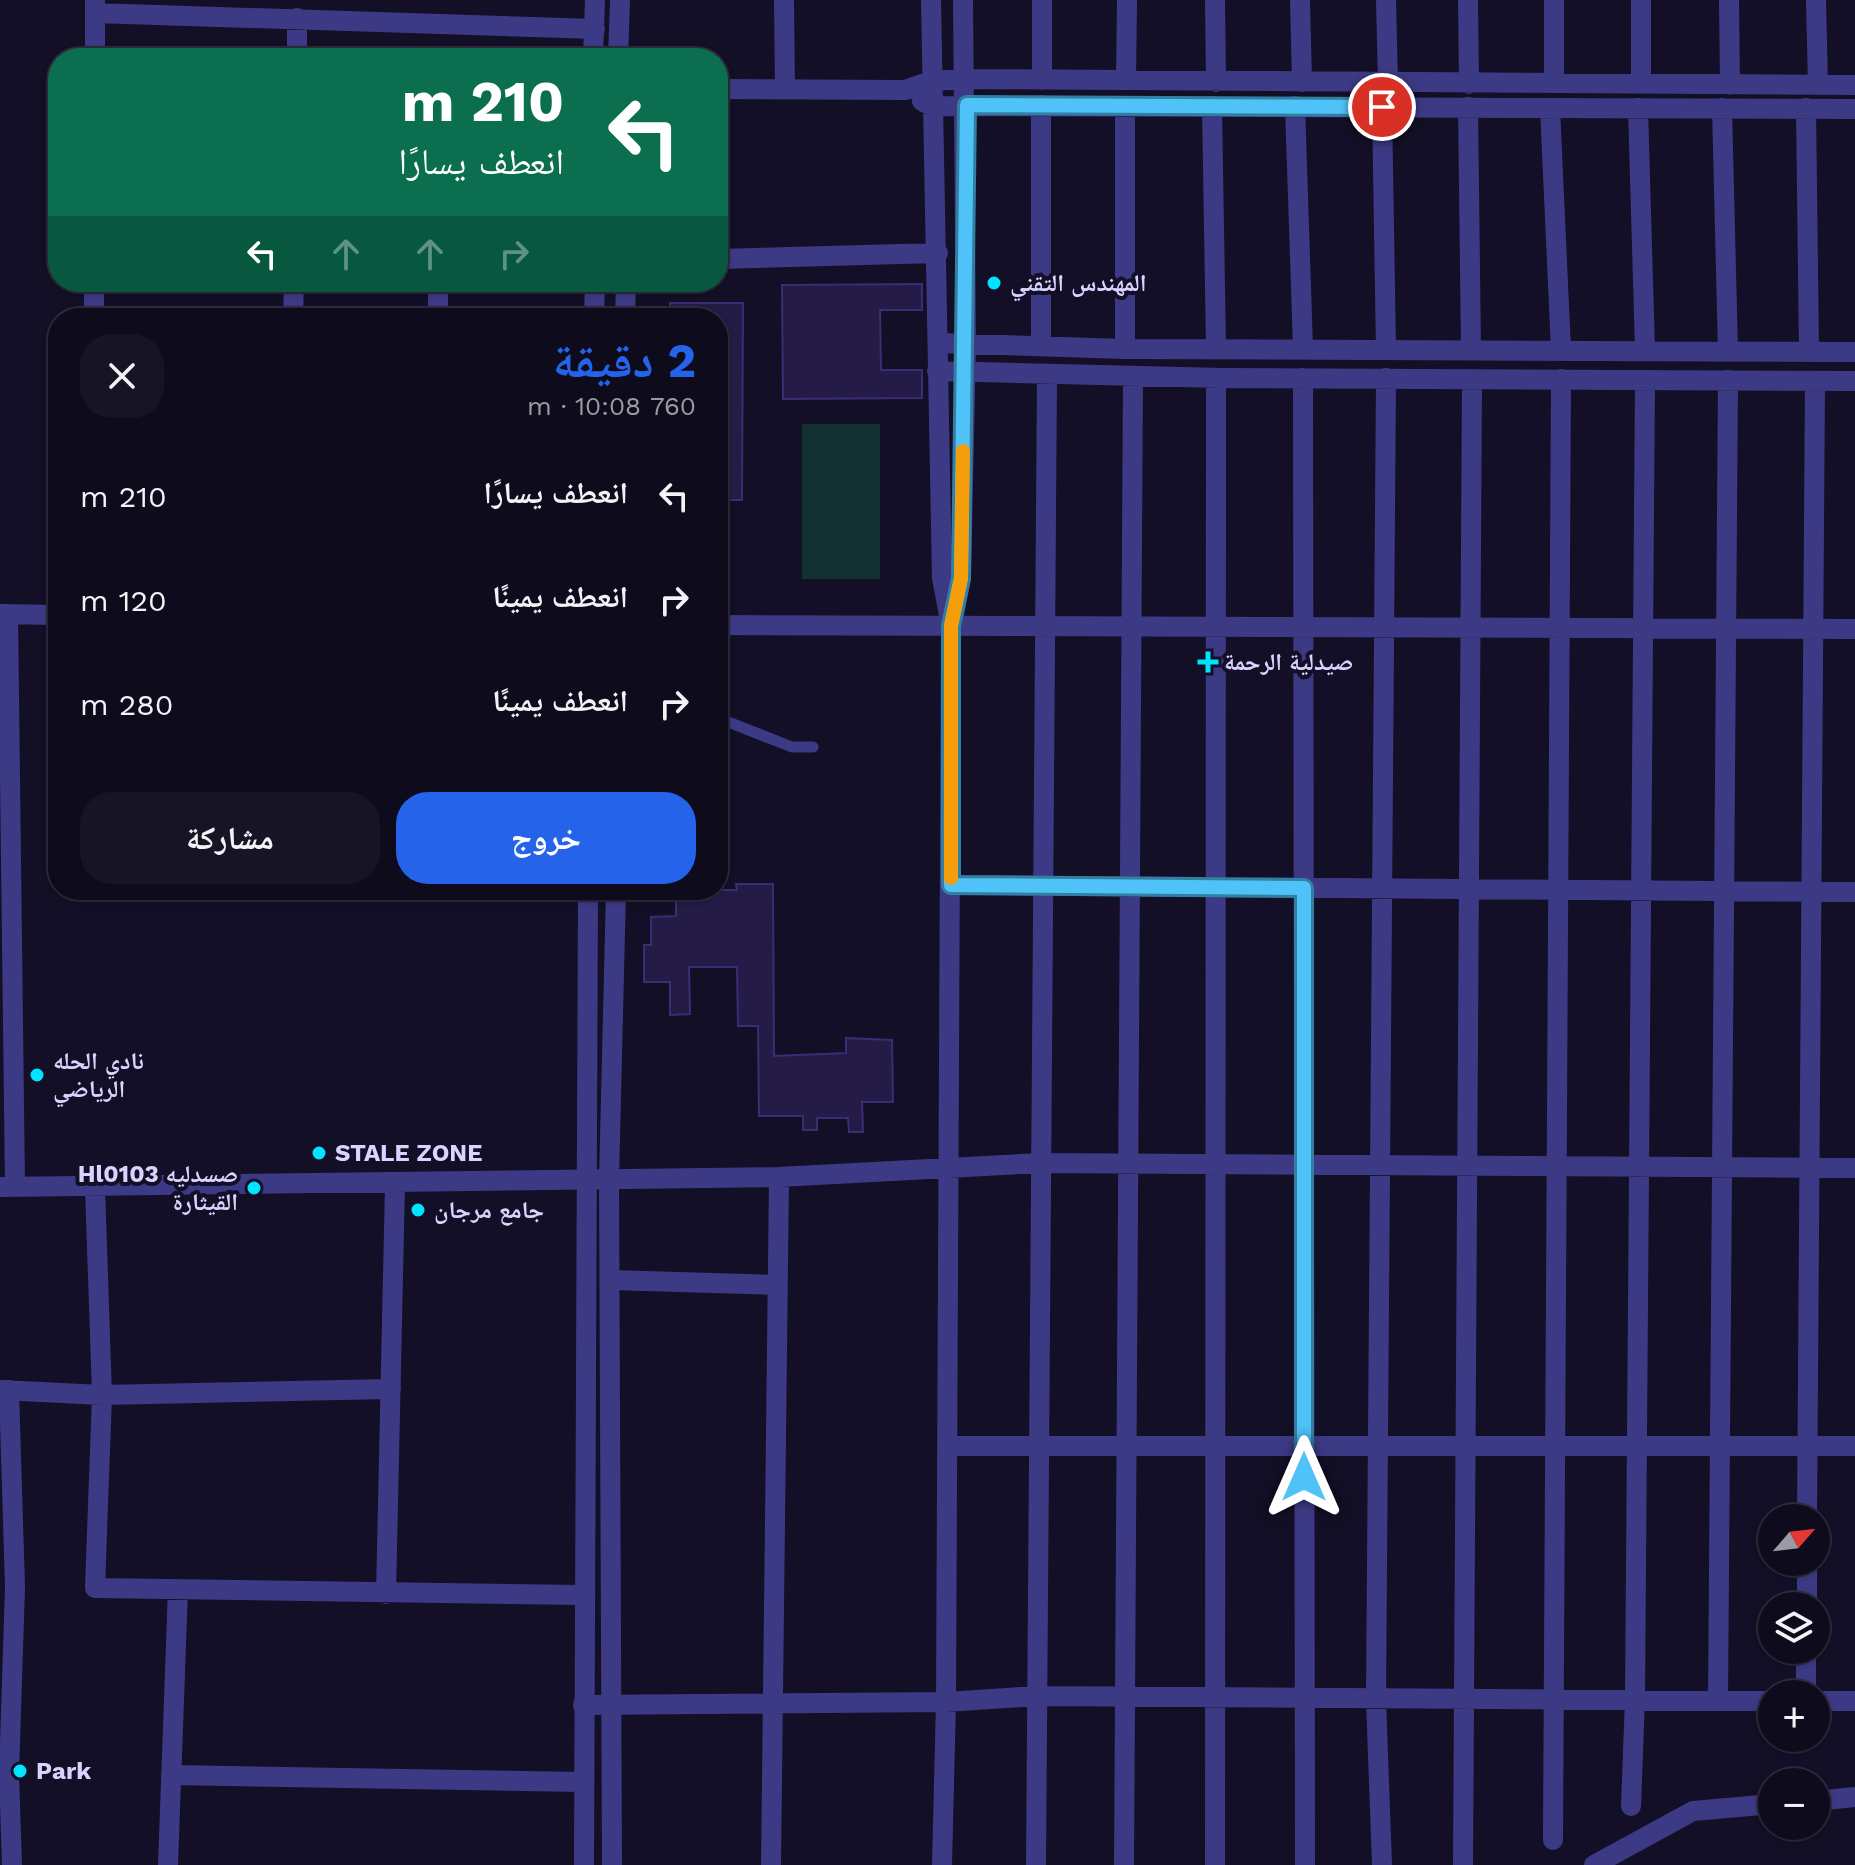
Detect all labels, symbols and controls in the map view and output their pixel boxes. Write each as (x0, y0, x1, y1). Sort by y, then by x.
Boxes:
text: 210 m (402, 69, 564, 135)
pin (1348, 73, 1416, 141)
icon: left (592, 80, 696, 184)
icon: arrive (1360, 85, 1404, 129)
text: انعطف يسارًا (399, 141, 564, 183)
icon: left (240, 232, 284, 276)
icon: ahead (324, 232, 368, 276)
icon: ahead (408, 232, 452, 276)
icon: right (492, 232, 536, 276)
place label: المهندس التقني (1010, 269, 1147, 302)
marker: المهندس التقني (985, 274, 1003, 292)
text: 2 دقيقة (553, 332, 696, 389)
button: close (80, 334, 164, 418)
text: 760 m · 10:08 (527, 391, 696, 421)
icon: left (652, 474, 696, 518)
text: انعطف يسارًا (483, 475, 628, 510)
text: 210 m (80, 479, 167, 514)
icon: right (652, 578, 696, 622)
text: انعطف يمينًا (492, 579, 628, 614)
text: 120 m (80, 583, 167, 618)
place label: صيدلية الرحمة (1224, 648, 1353, 676)
marker: صيدلية الرحمة (1199, 653, 1217, 671)
icon: right (652, 682, 696, 726)
text: انعطف يمينًا (492, 683, 628, 718)
text: 280 m (80, 687, 173, 722)
button: مشاركة (80, 792, 380, 884)
button: خروج (396, 792, 696, 884)
place label: نادي الحله الرياضي (53, 1047, 144, 1108)
marker: نادي الحله الرياضي (28, 1066, 46, 1084)
place label: STALE ZONE (335, 1139, 482, 1167)
marker: STALE ZONE (310, 1144, 328, 1162)
place label: Hl0103 صسدليه القيثارة (78, 1160, 238, 1216)
marker: Hl0103 صسدليه القيثارة (245, 1179, 263, 1197)
place label: جامع مرجان (434, 1196, 544, 1226)
marker: جامع مرجان (409, 1201, 427, 1219)
position arrow (1262, 1435, 1346, 1519)
north arrow (1758, 1504, 1830, 1576)
map controls (1758, 1504, 1830, 1840)
button: layers (1758, 1592, 1830, 1664)
button: + (1758, 1680, 1830, 1752)
place label: Park (36, 1757, 91, 1785)
marker: Park (11, 1762, 29, 1780)
button: − (1758, 1768, 1830, 1840)

